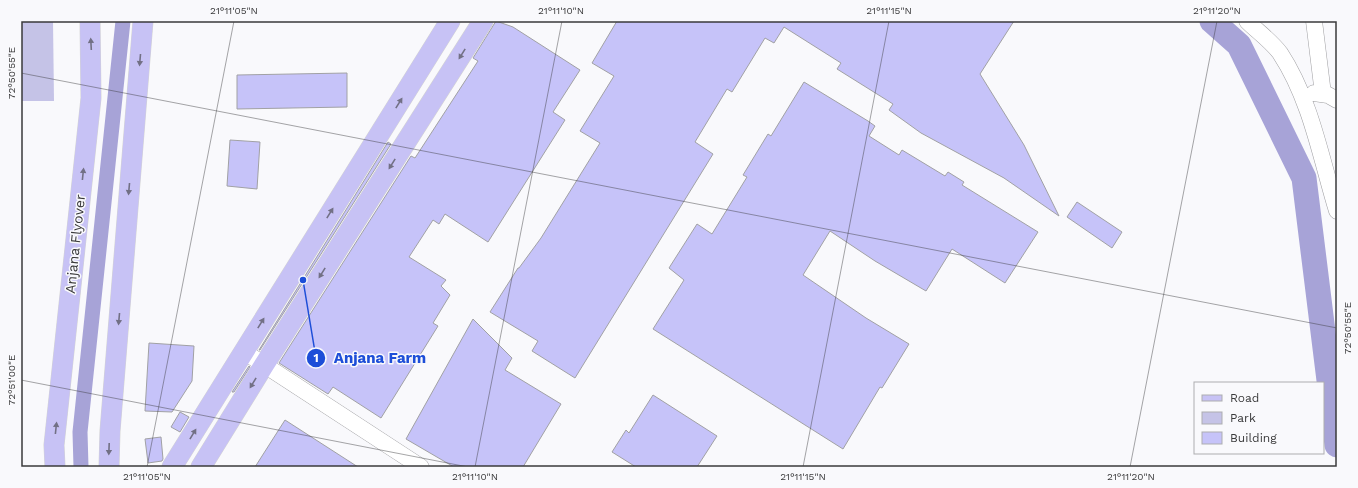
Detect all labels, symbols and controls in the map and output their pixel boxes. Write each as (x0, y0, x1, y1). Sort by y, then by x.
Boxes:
text: 21°11'05"N (210, 5, 258, 16)
text: 21°11'10"N (538, 5, 584, 16)
text: 21°11'15"N (866, 5, 912, 16)
text: 21°11'20"N (1193, 5, 1241, 16)
one-way arrow (88, 38, 95, 50)
text: 72°50'55"E (6, 47, 17, 99)
one-way arrow (458, 48, 465, 60)
one-way arrow (136, 54, 143, 66)
one-way arrow (395, 97, 402, 109)
one-way arrow (388, 158, 396, 169)
one-way arrow (80, 168, 86, 180)
one-way arrow (126, 183, 133, 195)
street label: Anjana Flyover (62, 193, 88, 294)
one-way arrow (326, 207, 333, 219)
one-way arrow (318, 268, 326, 278)
text: 72°50'55"E (1342, 302, 1353, 354)
one-way arrow (115, 313, 122, 325)
one-way arrow (257, 317, 264, 329)
callout: Anjana Farm (306, 344, 434, 371)
text: Anjana Farm (334, 349, 426, 367)
text: 1 (313, 351, 319, 365)
text: 72°51'00"E (6, 355, 17, 405)
one-way arrow (249, 377, 256, 389)
legend (1194, 382, 1324, 454)
text: Road (1230, 391, 1259, 405)
text: Park (1230, 411, 1256, 425)
one-way arrow (53, 422, 59, 434)
one-way arrow (189, 428, 196, 440)
text: Building (1230, 431, 1277, 445)
one-way arrow (106, 443, 112, 456)
text: 21°11'05"N (123, 471, 171, 482)
text: 21°11'10"N (452, 471, 498, 482)
text: 21°11'15"N (780, 471, 826, 482)
text: 21°11'20"N (1107, 471, 1155, 482)

